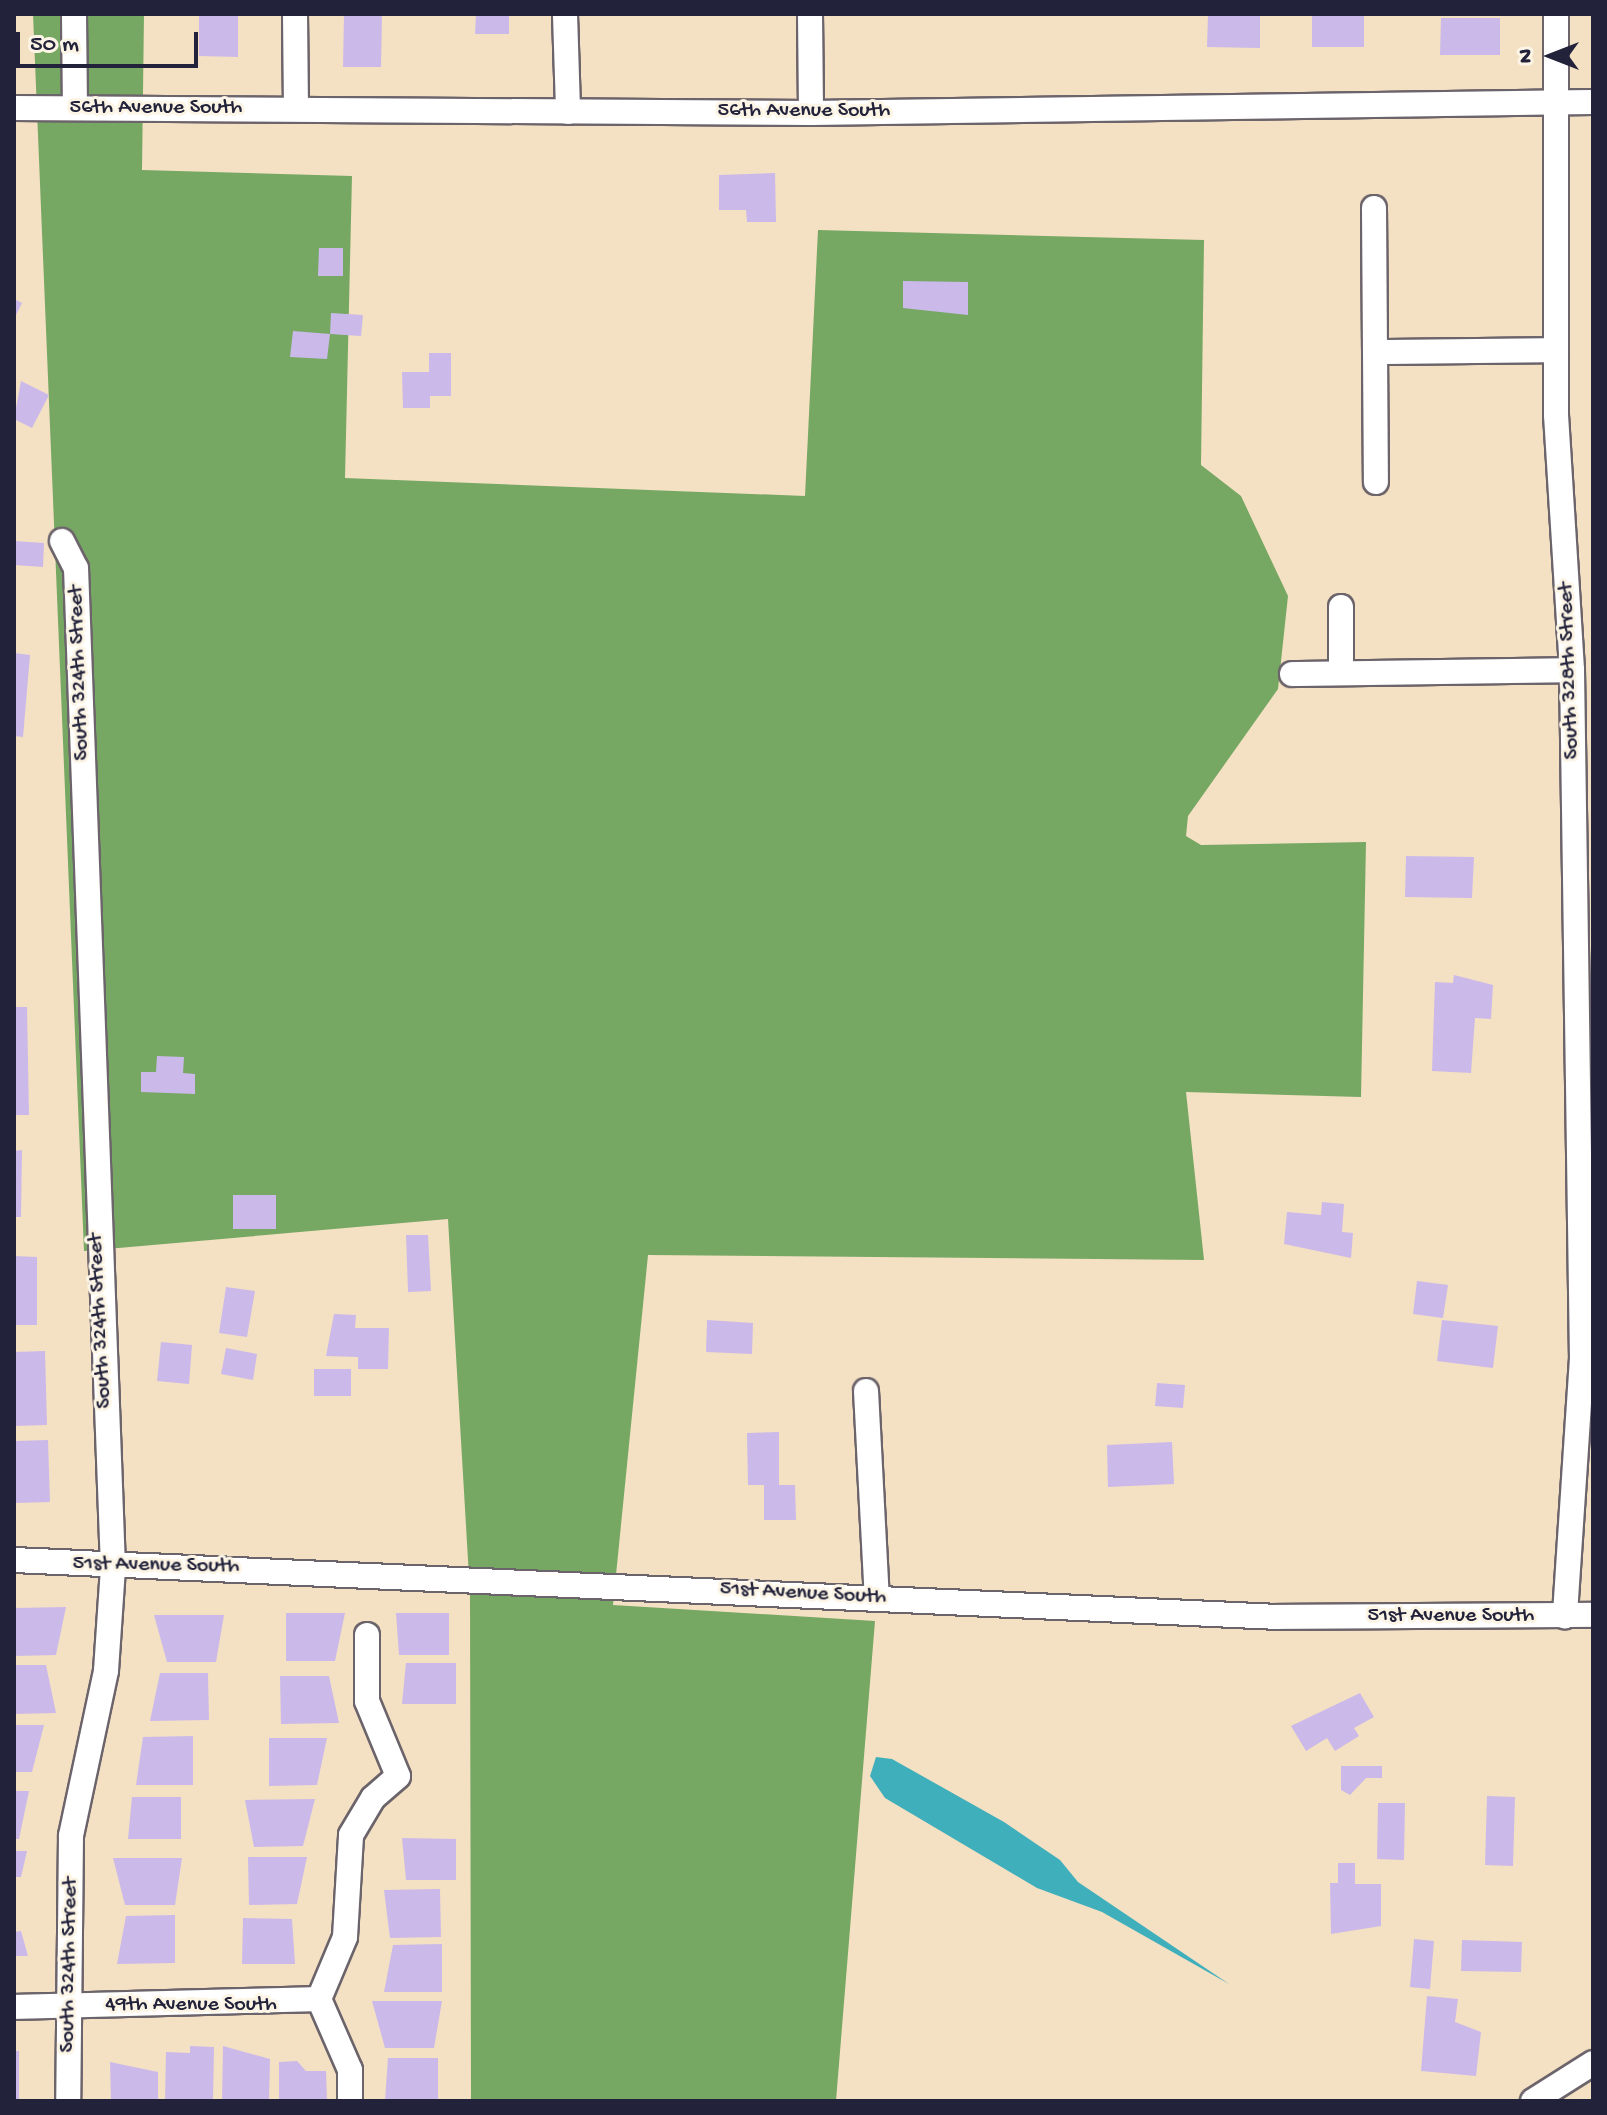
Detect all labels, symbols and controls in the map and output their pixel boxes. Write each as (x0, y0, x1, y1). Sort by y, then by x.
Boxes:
scale bar (20, 16, 202, 66)
north arrow (1511, 16, 1591, 96)
text: 50 m (30, 31, 79, 60)
text: N (1514, 49, 1540, 63)
street label: 56th Avenue South (70, 96, 242, 122)
street label: 56th Avenue South (718, 99, 890, 125)
street label: South 328th Street (1554, 582, 1586, 760)
street label: South 324th Street (64, 585, 96, 761)
street label: South 324th Street (83, 1233, 119, 1409)
street label: 51st Avenue South (72, 1551, 240, 1581)
street label: 51st Avenue South (719, 1576, 887, 1612)
street label: 51st Avenue South (1368, 1604, 1534, 1630)
street label: South 324th Street (55, 1877, 85, 2053)
street label: 49th Avenue South (105, 1993, 277, 2019)

